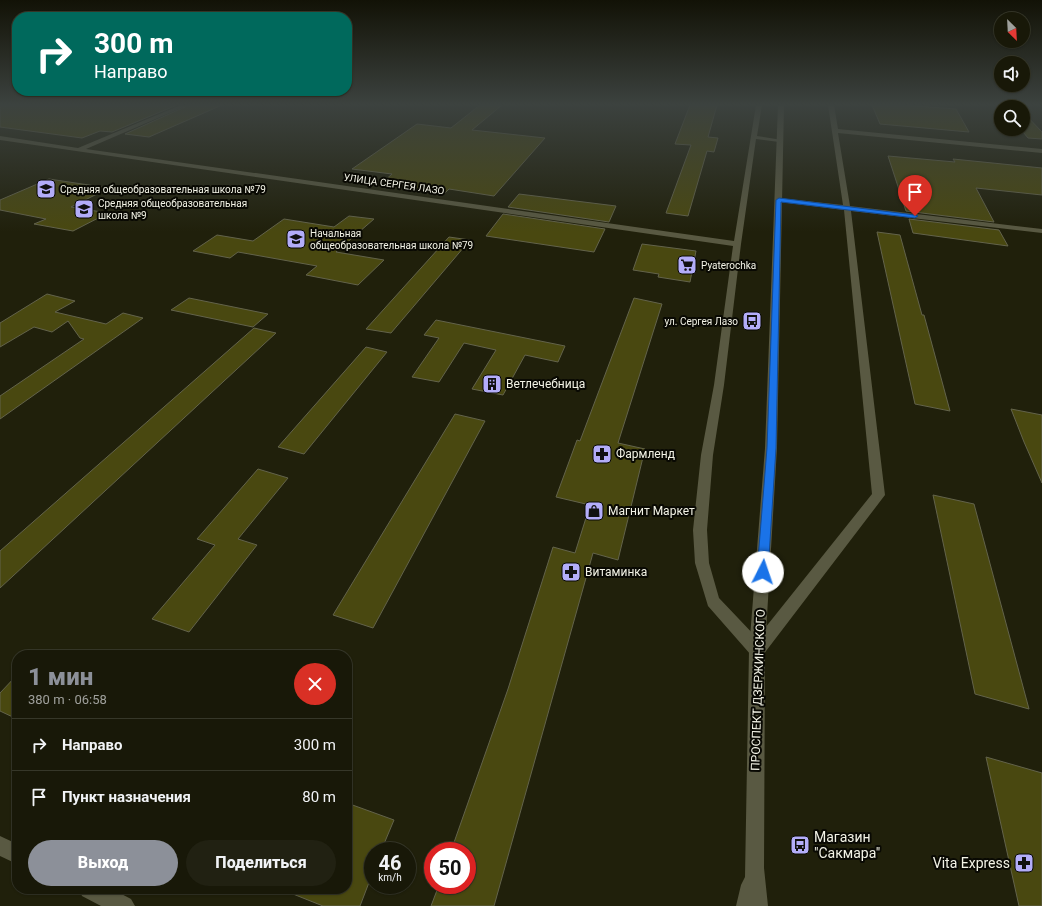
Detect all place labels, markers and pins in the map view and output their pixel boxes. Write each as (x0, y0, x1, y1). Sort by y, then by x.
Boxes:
pin (898, 175, 932, 216)
school or university icon: Средняя общеобразовательная школа №79 (35, 178, 57, 200)
place label: Средняя общеобразовательная школа №79 (60, 184, 266, 195)
school or university icon: Средняя общеобразовательная школа №9 (73, 198, 95, 220)
place label: Средняя общеобразовательная школа №9 (98, 198, 247, 221)
school or university icon: Начальная общеобразовательная школа №79 (285, 228, 307, 250)
place label: Начальная общеобразовательная школа №79 (310, 228, 473, 251)
supermarket icon: Pyaterochka (676, 254, 698, 276)
place label: Pyaterochka (701, 260, 756, 271)
bus stop icon: ул. Сергея Лазо (741, 310, 763, 332)
place label: ул. Сергея Лазо (664, 316, 738, 327)
building icon: Ветлечебница (481, 373, 503, 395)
place label: Ветлечебница (506, 377, 585, 391)
pharmacy icon: Фармленд (591, 443, 613, 465)
place label: Фармленд (616, 447, 675, 461)
shop icon: Магнит Маркет (583, 500, 605, 522)
place label: Магнит Маркет (608, 504, 695, 518)
pharmacy icon: Витаминка (560, 561, 582, 583)
place label: Витаминка (585, 565, 647, 579)
place label: Магазин "Сакмара" (814, 829, 880, 861)
bus stop icon: Магазин "Сакмара" (789, 834, 811, 856)
pharmacy icon: Vita Express (1013, 852, 1035, 874)
place label: Vita Express (933, 855, 1010, 871)

